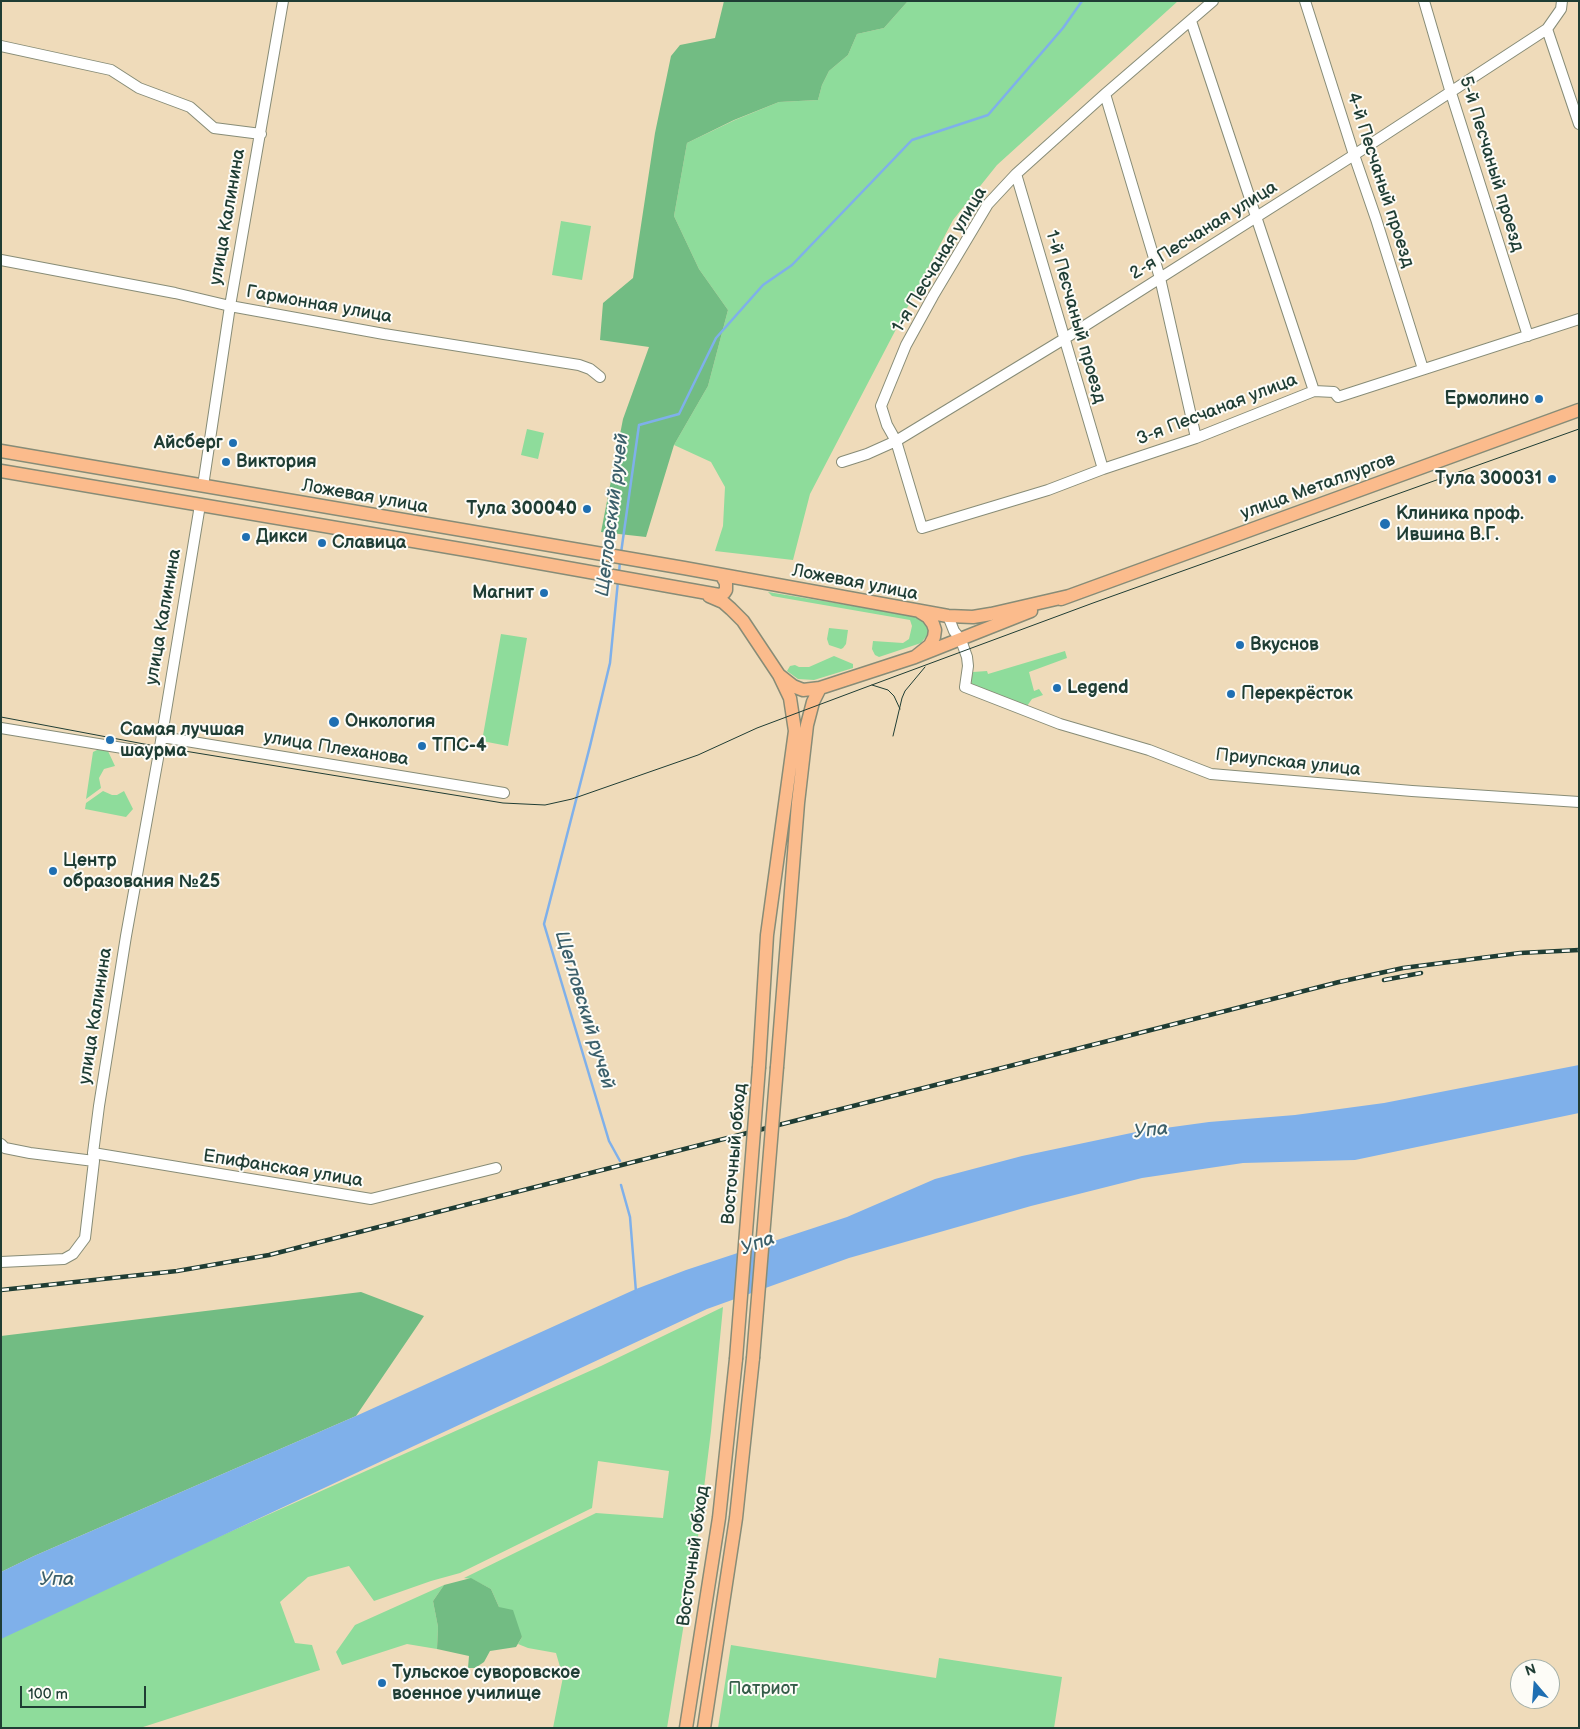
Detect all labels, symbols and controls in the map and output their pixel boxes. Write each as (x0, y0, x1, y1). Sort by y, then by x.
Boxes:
street label: 5-й Песчаный проезд (1454, 74, 1528, 254)
street label: 4-й Песчаный проезд (1341, 90, 1419, 270)
street label: улица Калинина (205, 147, 251, 287)
street label: 2-я Песчаная улица (1126, 177, 1282, 285)
street label: 1-я Песчаная улица (888, 183, 992, 337)
street label: 1-й Песчаный проезд (1040, 228, 1110, 406)
street label: Гармонная улица (244, 282, 394, 328)
street label: 3-я Песчаная улица (1134, 369, 1300, 451)
place label: Ермолино (1444, 388, 1529, 410)
marker: Ермолино (1533, 393, 1545, 405)
place label: Айсберг (154, 432, 223, 454)
water label: Щегловский ручей (592, 432, 634, 598)
marker: Айсберг (227, 437, 239, 449)
street label: улица Металлургов (1238, 449, 1398, 525)
place label: Виктория (236, 451, 317, 473)
marker: Виктория (220, 456, 232, 468)
place label: Тула 300031 (1435, 468, 1542, 490)
marker: Тула 300031 (1546, 473, 1558, 485)
street label: Ложевая улица (300, 475, 430, 519)
place label: Тула 300040 (466, 498, 577, 520)
marker: Тула 300040 (581, 503, 593, 515)
place label: Клиника проф. Ившина В.Г. (1396, 503, 1524, 546)
marker: Клиника проф. Ившина В.Г. (1378, 517, 1392, 531)
place label: Дикси (256, 526, 308, 548)
marker: Дикси (240, 531, 252, 543)
place label: Славица (332, 532, 406, 554)
marker: Славица (316, 537, 328, 549)
street label: улица Калинина (141, 547, 187, 687)
street label: Ложевая улица (790, 560, 920, 606)
place label: Магнит (472, 582, 534, 604)
marker: Магнит (538, 587, 550, 599)
place label: Вкуснов (1250, 634, 1319, 656)
marker: Вкуснов (1234, 639, 1246, 651)
place label: Legend (1067, 677, 1129, 699)
marker: Legend (1051, 682, 1063, 694)
place label: Перекрёсток (1241, 683, 1353, 705)
marker: Перекрёсток (1225, 688, 1237, 700)
place label: Онкология (345, 711, 435, 733)
marker: Онкология (327, 715, 341, 729)
place label: Самая лучшая шаурма (120, 719, 244, 762)
street label: улица Плеханова (262, 727, 410, 771)
marker: Самая лучшая шаурма (104, 734, 116, 746)
place label: ТПС-4 (432, 735, 487, 757)
marker: ТПС-4 (416, 740, 428, 752)
street label: Приупская улица (1214, 745, 1362, 781)
place label: Центр образования №25 (63, 850, 220, 892)
marker: Центр образования №25 (47, 865, 59, 877)
water label: Щегловский ручей (549, 928, 619, 1092)
street label: улица Калинина (75, 946, 117, 1086)
street label: Восточный обход (718, 1082, 752, 1226)
water label: Упа (1133, 1118, 1169, 1144)
street label: Епифанская улица (202, 1146, 364, 1192)
water label: Упа (738, 1227, 778, 1261)
street label: Восточный обход (673, 1484, 715, 1628)
water label: Упа (40, 1569, 74, 1591)
north arrow (1510, 1659, 1560, 1709)
text: N (1523, 1661, 1538, 1680)
place label: Тульское суворовское военное училище (392, 1662, 580, 1705)
scale bar (22, 1676, 149, 1708)
marker: Тульское суворовское военное училище (376, 1677, 388, 1689)
park label: Патриот (728, 1678, 798, 1700)
text: 100 m (28, 1685, 68, 1704)

